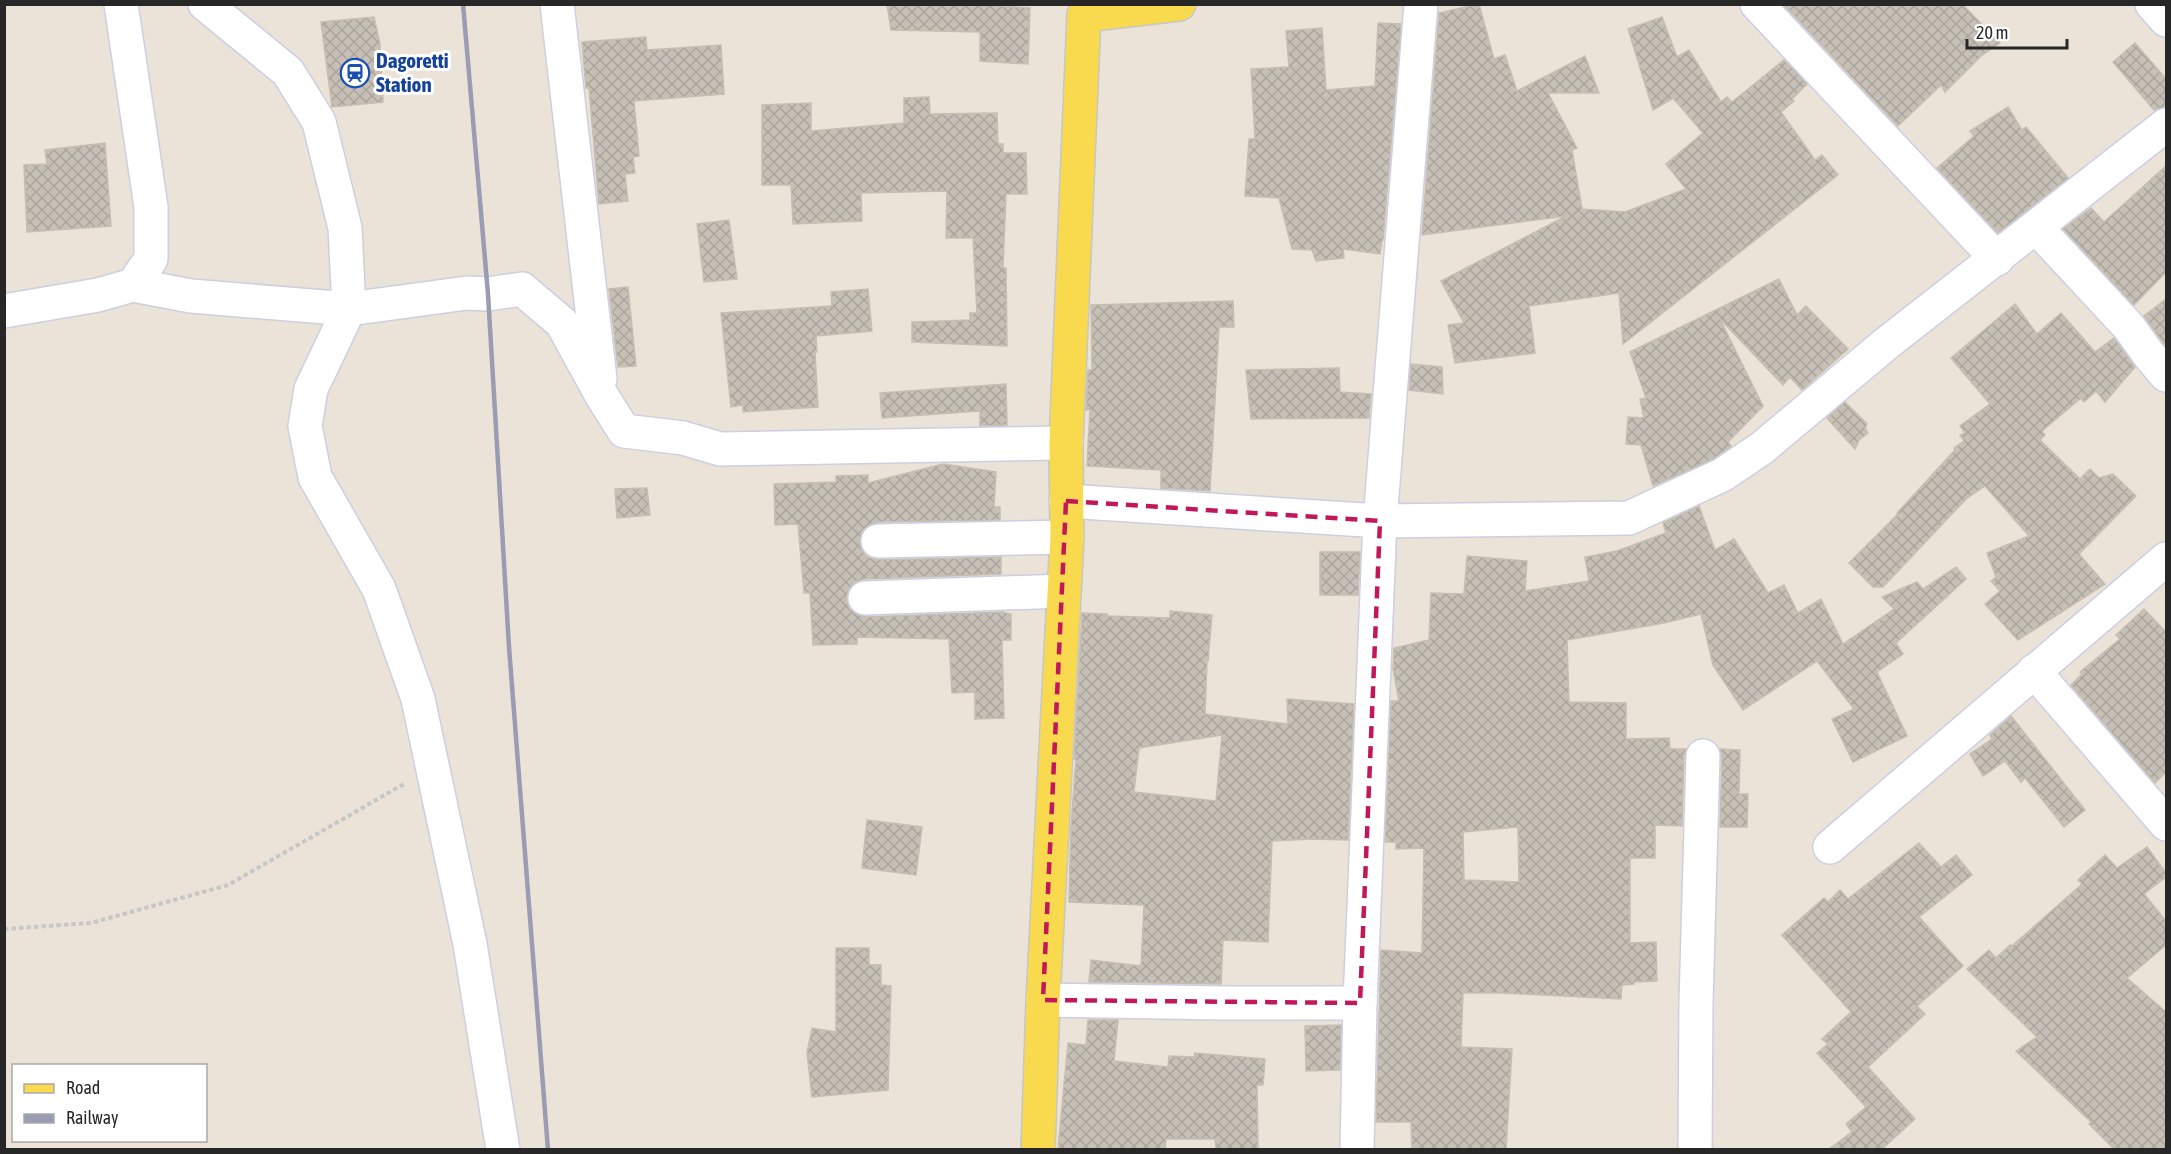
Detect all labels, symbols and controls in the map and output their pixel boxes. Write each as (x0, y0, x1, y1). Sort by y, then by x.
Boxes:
scale bar (1967, 12, 2068, 50)
text: 20 m (1976, 22, 2008, 43)
place label: Dagoretti Station (376, 48, 449, 96)
station icon: Dagoretti Station (339, 57, 371, 89)
legend (12, 1064, 207, 1142)
text: Road (66, 1077, 100, 1098)
text: Railway (66, 1107, 118, 1128)

